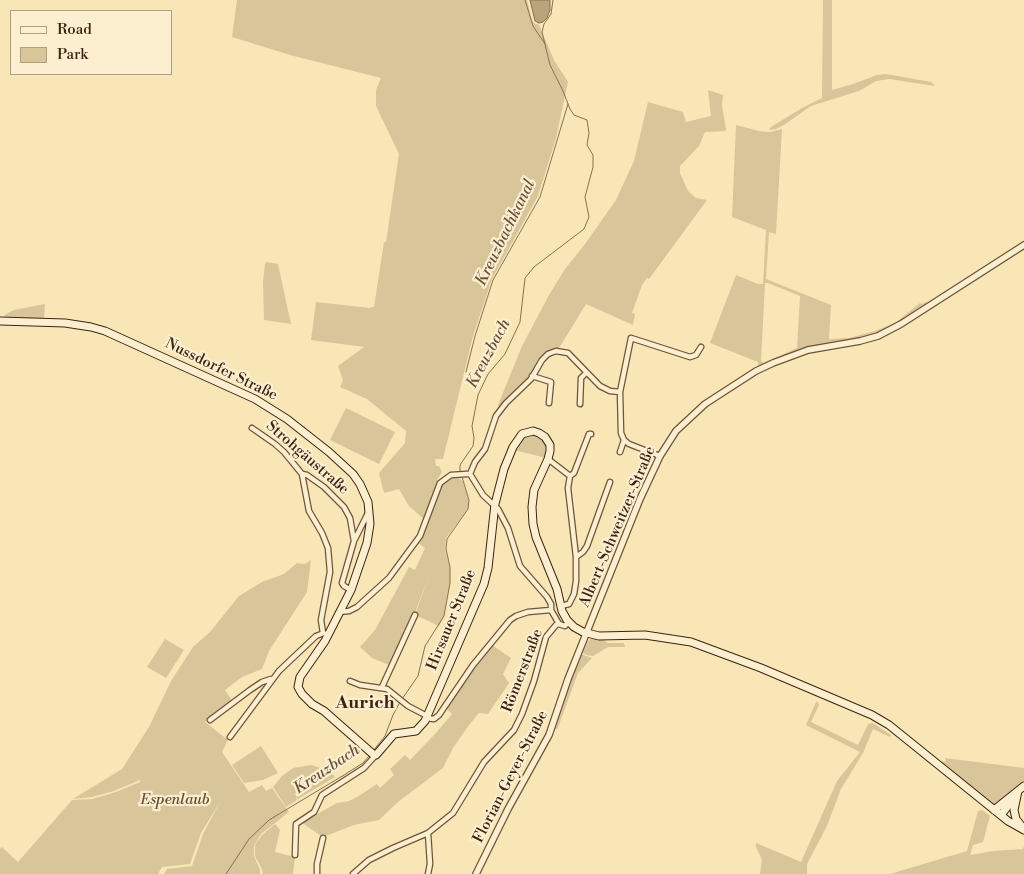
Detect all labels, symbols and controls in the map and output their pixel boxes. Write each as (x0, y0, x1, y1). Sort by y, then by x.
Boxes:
legend (10, 10, 172, 75)
text: Road (57, 20, 92, 39)
text: Park (57, 45, 88, 64)
water label: Kreuzbachkanal (472, 177, 540, 289)
water label: Kreuzbach (463, 316, 515, 392)
street label: Nussdorfer Straße (162, 335, 280, 405)
street label: Strohgäustraße (262, 417, 352, 499)
street label: Albert-Schweitzer-Straße (576, 444, 660, 610)
street label: Hirsauer Straße (424, 567, 480, 673)
street label: Römerstraße (499, 627, 547, 715)
district label: Aurich (335, 693, 395, 715)
street label: Florian-Geyer-Straße (470, 708, 552, 846)
water label: Kreuzbach (290, 741, 364, 799)
park label: Espenlaub (140, 791, 210, 809)

